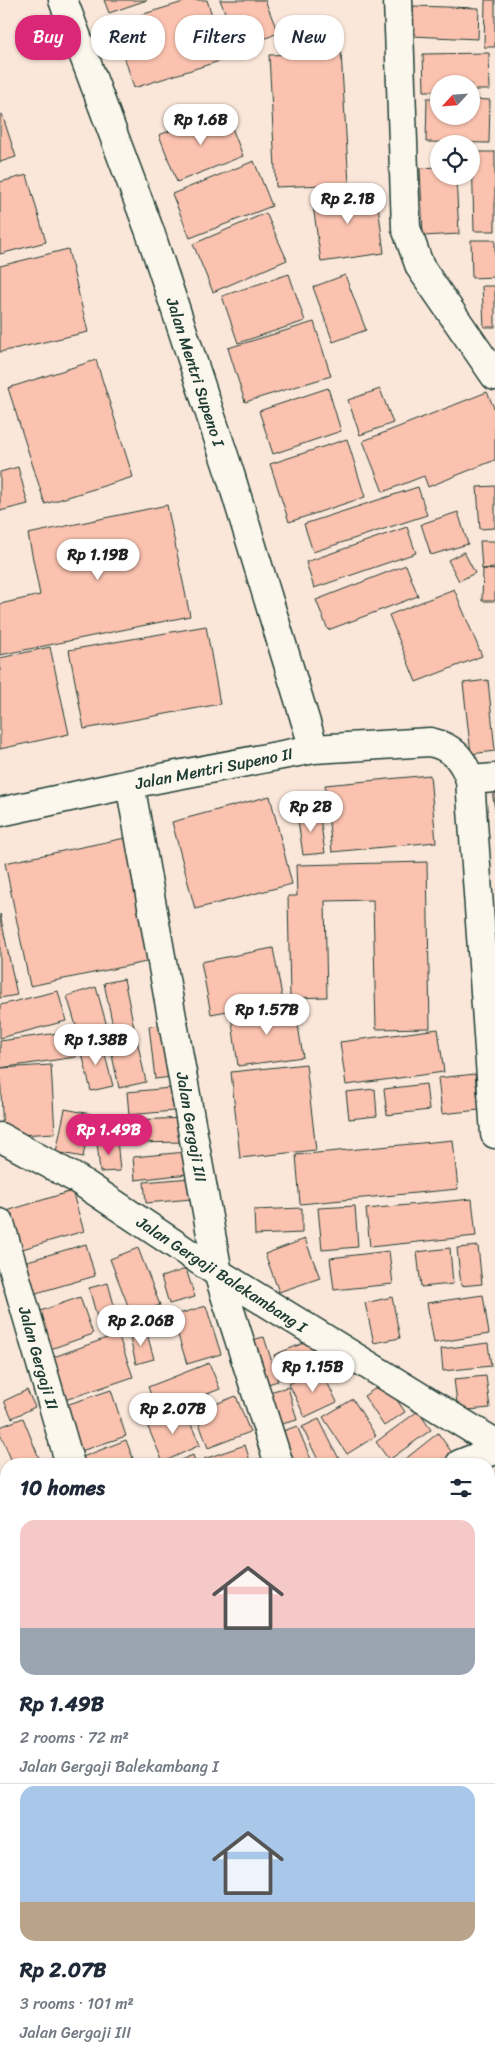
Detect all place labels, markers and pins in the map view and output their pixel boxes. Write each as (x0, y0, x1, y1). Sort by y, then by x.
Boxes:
pin: Rp 1.6B (155, 104, 247, 146)
pin: Rp 2.1B (302, 182, 394, 225)
pin: Rp 1.19B (46, 538, 150, 581)
pin: Rp 2B (276, 790, 346, 833)
pin: Rp 1.57B (215, 994, 319, 1036)
pin: Rp 1.38B (44, 1024, 148, 1066)
pin: Rp 1.49B (57, 1114, 161, 1156)
pin: Rp 2.06B (89, 1304, 193, 1347)
pin: Rp 1.15B (261, 1350, 365, 1393)
pin: Rp 2.07B (121, 1392, 225, 1435)

